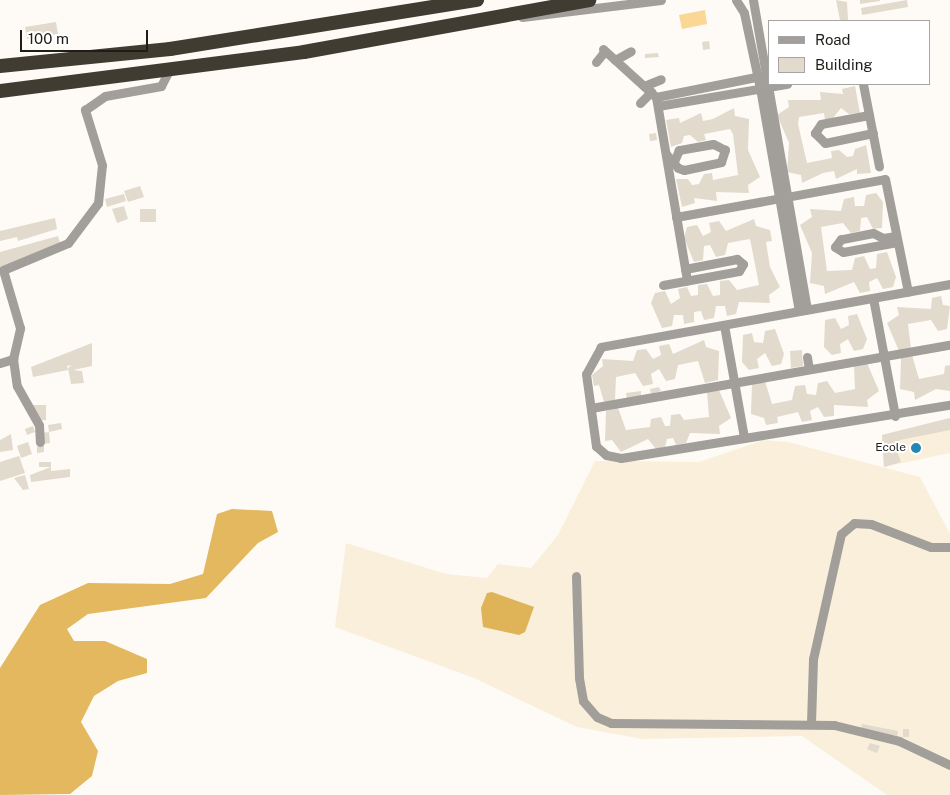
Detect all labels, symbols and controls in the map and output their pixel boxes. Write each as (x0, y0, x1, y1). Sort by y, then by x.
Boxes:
scale bar (22, 20, 150, 52)
legend (768, 20, 930, 85)
text: 100 m (28, 30, 69, 47)
text: Road (815, 31, 851, 48)
text: Building (815, 56, 873, 73)
place label: Ecole (875, 441, 906, 455)
marker: Ecole (910, 442, 922, 454)

